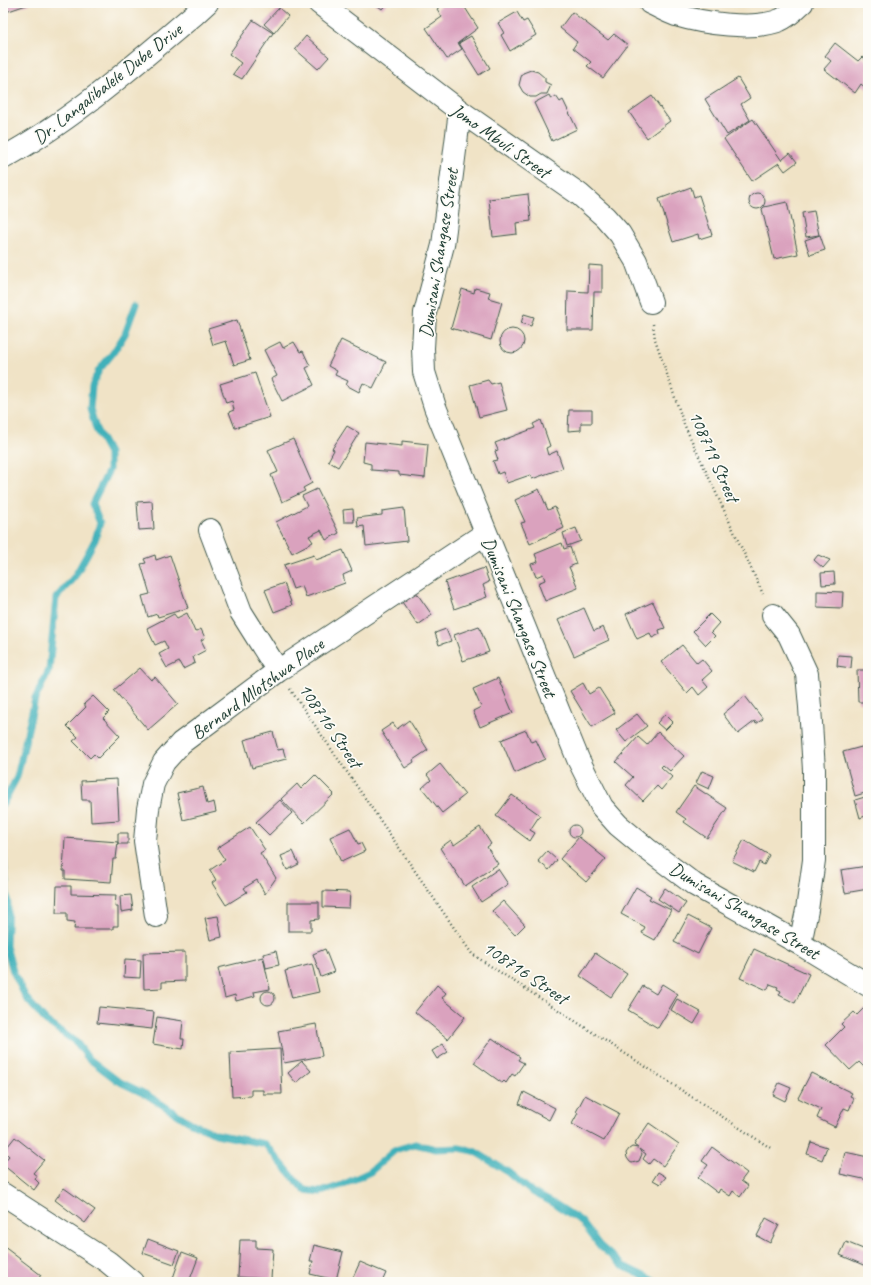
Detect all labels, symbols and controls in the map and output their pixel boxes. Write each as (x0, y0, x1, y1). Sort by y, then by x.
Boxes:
street label: Dr. Langalibalele Dube Drive (28, 17, 188, 150)
street label: Jomo Mbuli Street (446, 97, 557, 185)
street label: Dumisani Shangase Street (414, 165, 464, 339)
street label: 108719 Street (683, 407, 746, 508)
street label: Dumisani Shangase Street (476, 534, 563, 703)
street label: Bernard Mlotshwa Place (186, 631, 330, 745)
street label: 108716 Street (293, 679, 369, 775)
street label: Dumisani Shangase Street (665, 857, 825, 966)
street label: 108716 Street (478, 936, 575, 1011)

